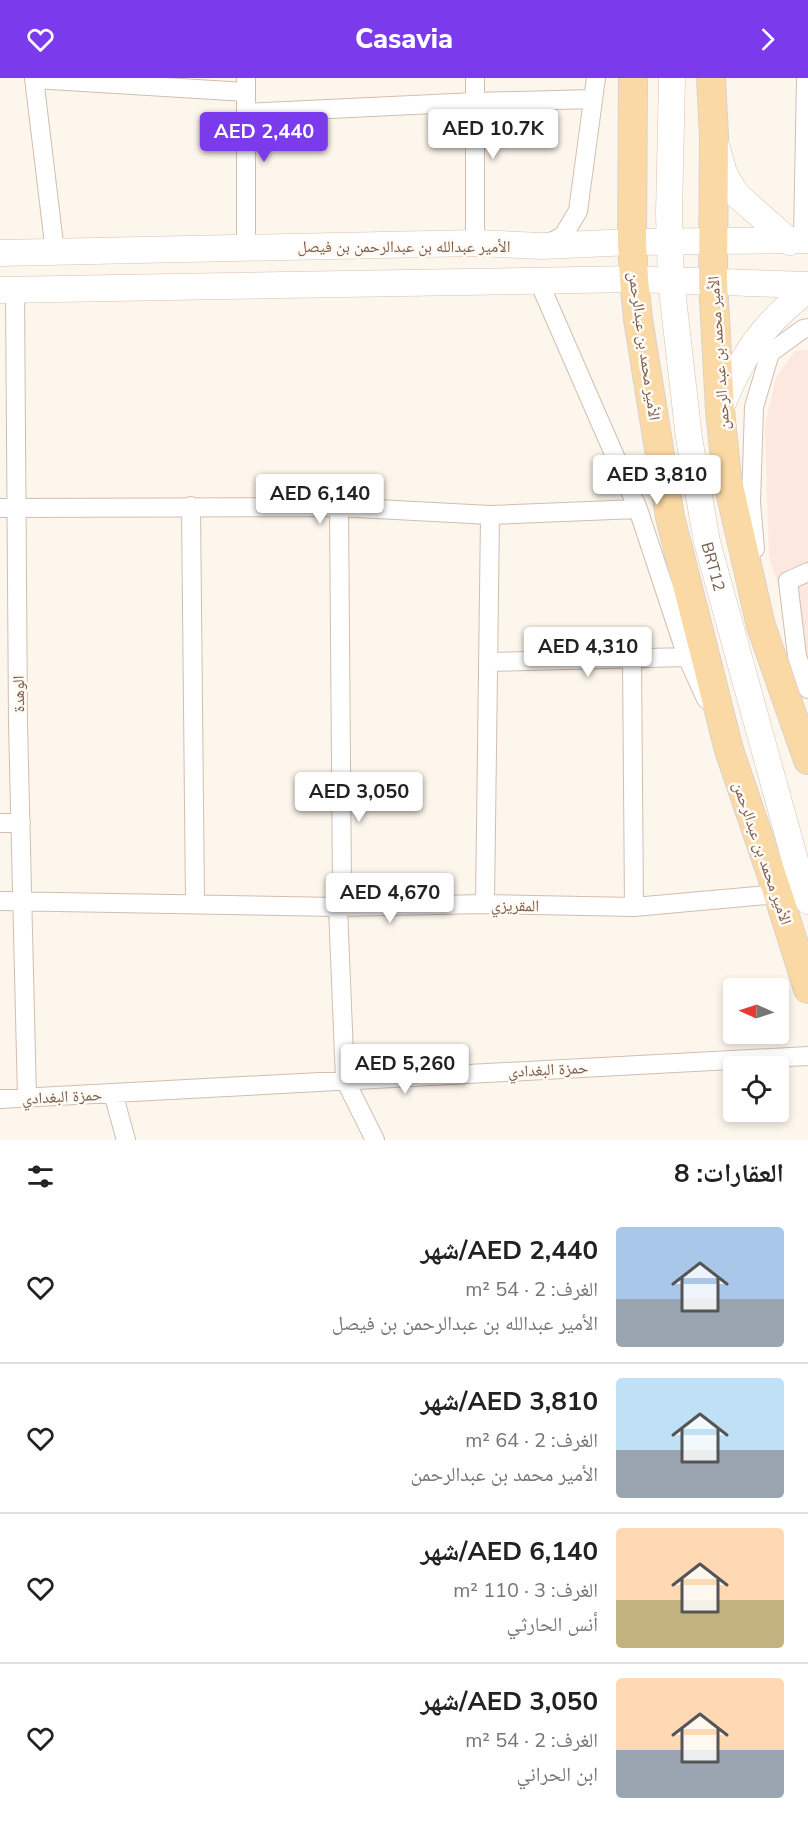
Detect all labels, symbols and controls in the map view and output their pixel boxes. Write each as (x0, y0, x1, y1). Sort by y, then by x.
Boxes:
text: Casavia (355, 21, 453, 58)
icon: heart (24, 23, 57, 56)
icon: forward (751, 23, 784, 56)
pin: AED 10.7K (424, 109, 562, 160)
pin: AED 2,440 (195, 112, 333, 163)
text: AED 10.7K (442, 115, 544, 142)
text: AED 2,440 (214, 118, 314, 145)
street label: الأمير عبدالله بن عبدالرحمن بن فيصل (298, 236, 510, 258)
street label: الأمير محمد بن عبدالرحمن (623, 270, 665, 422)
street label: الأمير محمد بن عبد الرحمن (703, 275, 735, 431)
pin: AED 3,810 (588, 455, 726, 506)
text: AED 3,810 (607, 461, 707, 488)
pin: AED 6,140 (251, 474, 389, 525)
text: AED 6,140 (270, 480, 370, 507)
street label: BRT12 (696, 540, 730, 594)
pin: AED 4,310 (519, 627, 657, 678)
text: AED 4,310 (538, 633, 638, 660)
street label: الوهدة (8, 675, 30, 713)
pin: AED 3,050 (290, 772, 428, 823)
text: AED 3,050 (309, 778, 409, 805)
street label: الأمير محمد بن عبدالرحمن (727, 779, 797, 928)
pin: AED 4,670 (321, 873, 459, 924)
text: AED 4,670 (340, 879, 440, 906)
street label: المقريزي (491, 895, 539, 918)
north arrow (723, 978, 789, 1044)
map controls (723, 978, 789, 1122)
pin: AED 5,260 (336, 1044, 474, 1095)
text: AED 5,260 (355, 1050, 455, 1077)
button: locate (723, 1056, 789, 1122)
street label: حمزة البغدادي (507, 1057, 589, 1084)
street label: حمزة البغدادي (21, 1084, 103, 1111)
text: العقارات: 8 (674, 1156, 784, 1191)
icon: filters (24, 1160, 57, 1193)
text: AED 2,440/شهر (421, 1233, 598, 1268)
icon: home (664, 1251, 736, 1323)
icon: heart (24, 1271, 57, 1304)
text: الغرف: 2 · 54 m² (465, 1276, 598, 1303)
text: الأمير عبدالله بن عبدالرحمن بن فيصل (332, 1310, 598, 1337)
text: AED 3,810/شهر (421, 1384, 598, 1419)
icon: home (664, 1402, 736, 1474)
icon: heart (24, 1422, 57, 1455)
text: الغرف: 2 · 64 m² (465, 1427, 598, 1454)
text: الأمير محمد بن عبدالرحمن (411, 1461, 598, 1488)
text: AED 6,140/شهر (421, 1534, 598, 1569)
icon: home (664, 1552, 736, 1624)
icon: heart (24, 1572, 57, 1605)
text: الغرف: 3 · 110 m² (453, 1577, 598, 1604)
text: أنس الحارثي (507, 1611, 598, 1638)
text: AED 3,050/شهر (421, 1684, 598, 1719)
icon: home (664, 1702, 736, 1774)
icon: heart (24, 1722, 57, 1755)
text: الغرف: 2 · 54 m² (465, 1727, 598, 1754)
text: ابن الحراني (517, 1761, 598, 1788)

